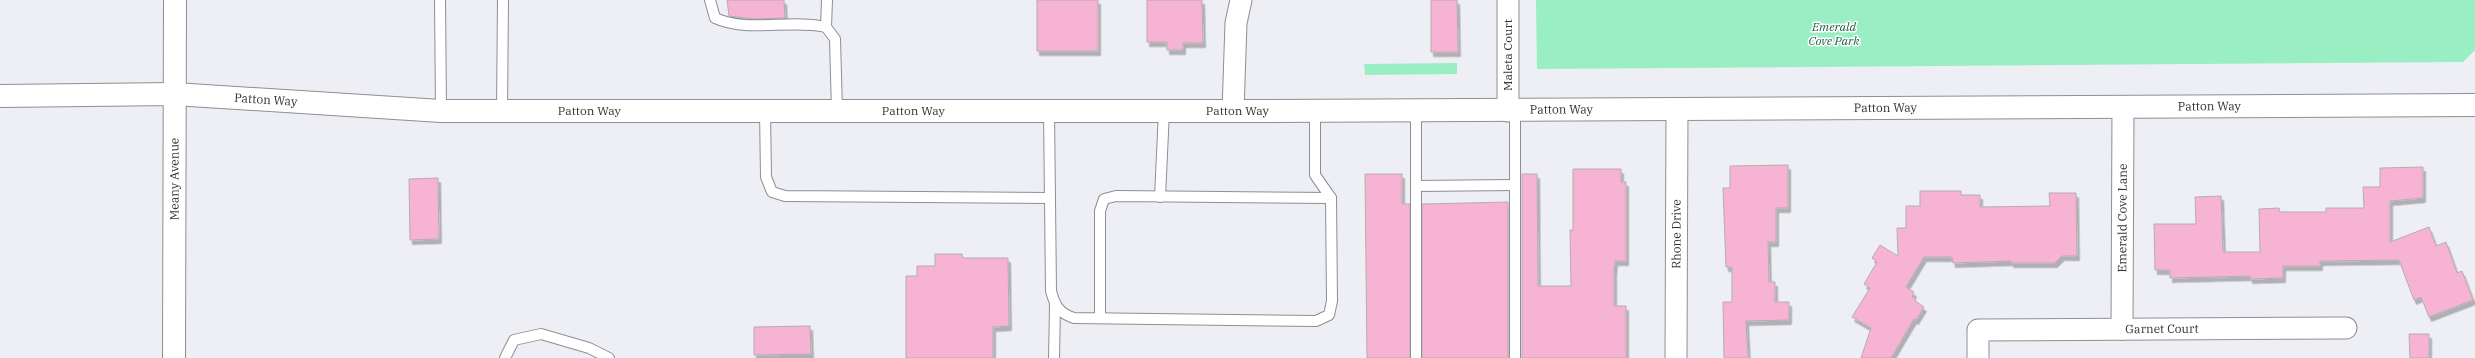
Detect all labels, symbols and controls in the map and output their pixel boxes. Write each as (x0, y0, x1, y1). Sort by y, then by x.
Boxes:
street label: Maleta Court (1500, 19, 1515, 91)
park label: Emerald Cove Park (1808, 19, 1860, 48)
street label: Patton Way (234, 90, 298, 109)
street label: Patton Way (2178, 98, 2242, 113)
street label: Patton Way (1854, 100, 1918, 115)
street label: Patton Way (1530, 101, 1594, 117)
street label: Patton Way (558, 103, 622, 118)
street label: Patton Way (882, 103, 946, 118)
street label: Patton Way (1206, 103, 1270, 118)
street label: Meany Avenue (166, 138, 182, 220)
street label: Emerald Cove Lane (2114, 164, 2130, 272)
street label: Rhone Drive (1668, 199, 1684, 269)
street label: Garnet Court (2125, 321, 2199, 336)

